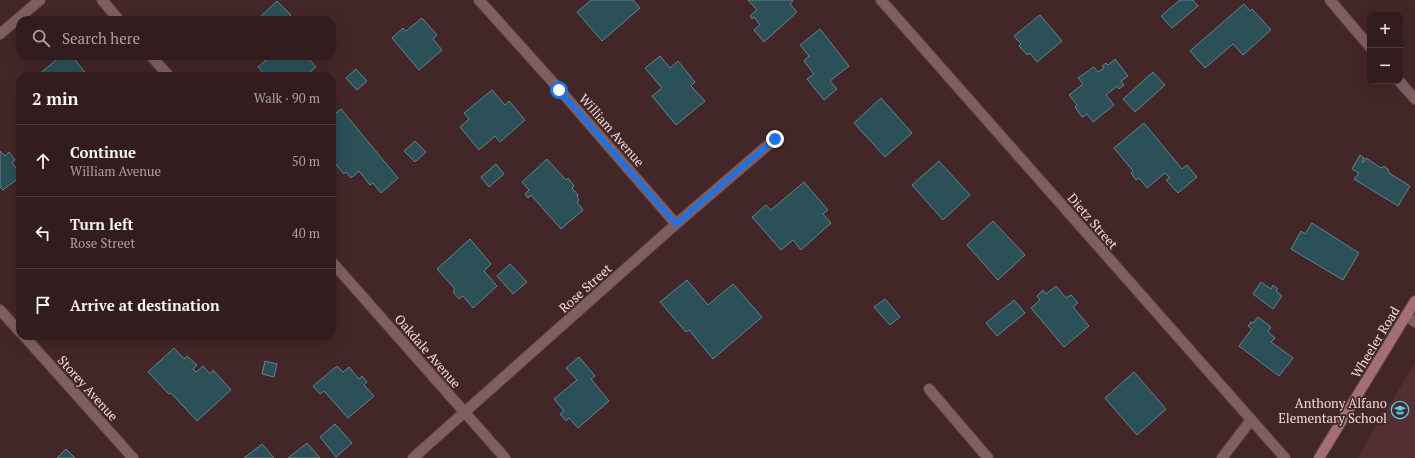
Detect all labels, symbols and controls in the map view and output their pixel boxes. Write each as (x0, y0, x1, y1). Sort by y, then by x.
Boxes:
map controls (1367, 12, 1403, 84)
button: + (1367, 12, 1403, 48)
search box (16, 16, 336, 60)
icon: search (30, 27, 52, 49)
text: Search here (62, 28, 140, 48)
button: − (1367, 48, 1403, 84)
route start (550, 81, 568, 99)
text: 2 min (32, 87, 79, 110)
text: Walk · 90 m (254, 89, 320, 107)
street label: William Avenue (575, 90, 649, 170)
route end (766, 130, 784, 148)
text: Continue (70, 142, 136, 162)
icon: ahead (32, 150, 54, 172)
text: 50 m (292, 152, 320, 170)
text: William Avenue (70, 162, 161, 180)
street label: Dietz Street (1064, 189, 1122, 253)
text: Turn left (70, 214, 134, 234)
icon: left (32, 222, 54, 244)
text: 40 m (292, 224, 320, 242)
text: Rose Street (70, 234, 135, 252)
street label: Rose Street (555, 259, 615, 317)
icon: arrive (32, 294, 54, 316)
text: Arrive at destination (70, 295, 220, 315)
street label: Wheeler Road (1347, 303, 1403, 381)
street label: Oakdale Avenue (391, 310, 465, 392)
street label: Storey Avenue (54, 351, 122, 425)
place label: Anthony Alfano Elementary School (1278, 394, 1387, 427)
school or university icon: Anthony Alfano Elementary School (1390, 400, 1410, 420)

